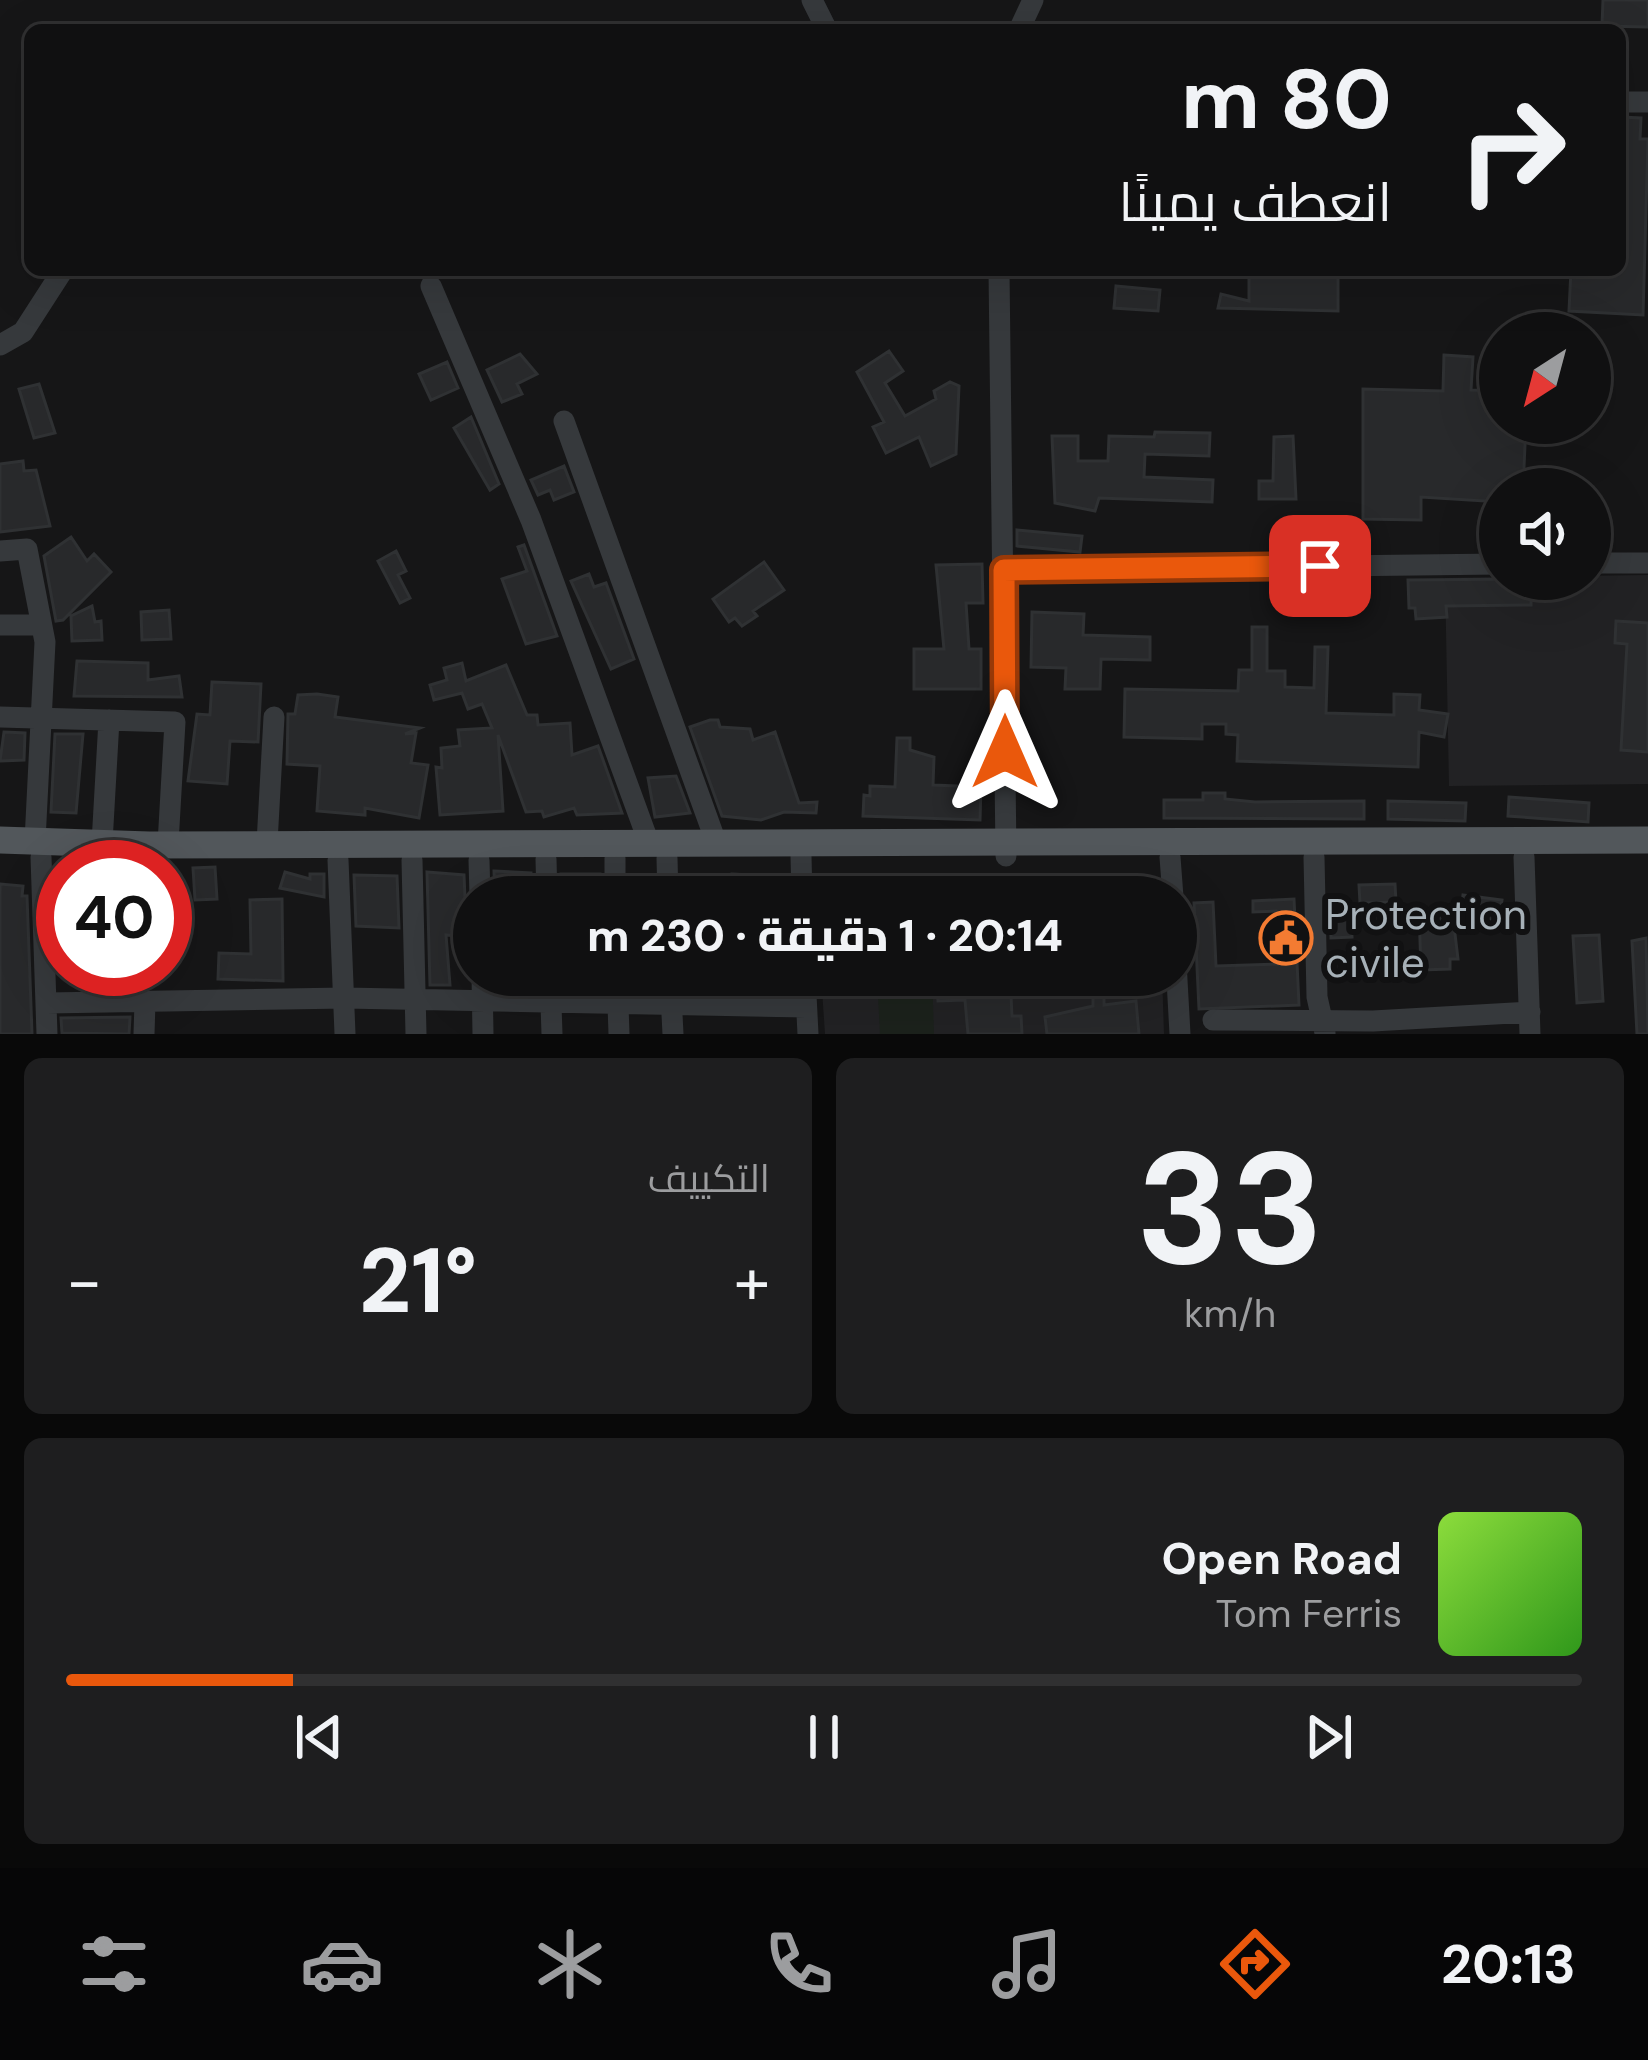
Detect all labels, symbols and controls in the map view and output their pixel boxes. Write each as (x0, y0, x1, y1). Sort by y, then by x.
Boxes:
text: 80 m (1181, 45, 1392, 154)
icon: right (1434, 72, 1590, 228)
text: انعطف يمينًا (1118, 167, 1392, 238)
north arrow (1479, 312, 1611, 444)
map controls (1479, 312, 1611, 600)
button: sound (1479, 468, 1611, 600)
pin (1269, 515, 1371, 617)
icon: arrive (1287, 533, 1353, 599)
position arrow (942, 689, 1068, 815)
speed limit sign: 40 (36, 840, 192, 996)
place label: Protection civile (1325, 887, 1527, 990)
text: 20:14 · 1 دقيقة · 230 m (587, 906, 1063, 965)
public building icon: Protection civile (1258, 910, 1314, 966)
text: 33 (1136, 1108, 1324, 1311)
text: التكييف (648, 1153, 770, 1204)
text: 21° (359, 1223, 477, 1340)
text: − (66, 1239, 102, 1324)
text: + (734, 1239, 770, 1324)
text: km/h (1184, 1288, 1276, 1339)
text: Open Road (1161, 1529, 1402, 1588)
text: Tom Ferris (1215, 1588, 1402, 1639)
icon: previous (286, 1704, 352, 1770)
icon: pause (791, 1704, 857, 1770)
icon: next (1296, 1704, 1362, 1770)
icon: filters (72, 1922, 156, 2006)
icon: car (300, 1922, 384, 2006)
icon: climate (528, 1922, 612, 2006)
icon: phone (757, 1922, 841, 2006)
icon: music (985, 1922, 1069, 2006)
icon: directions (1213, 1922, 1297, 2006)
text: 20:13 (1441, 1929, 1576, 2000)

